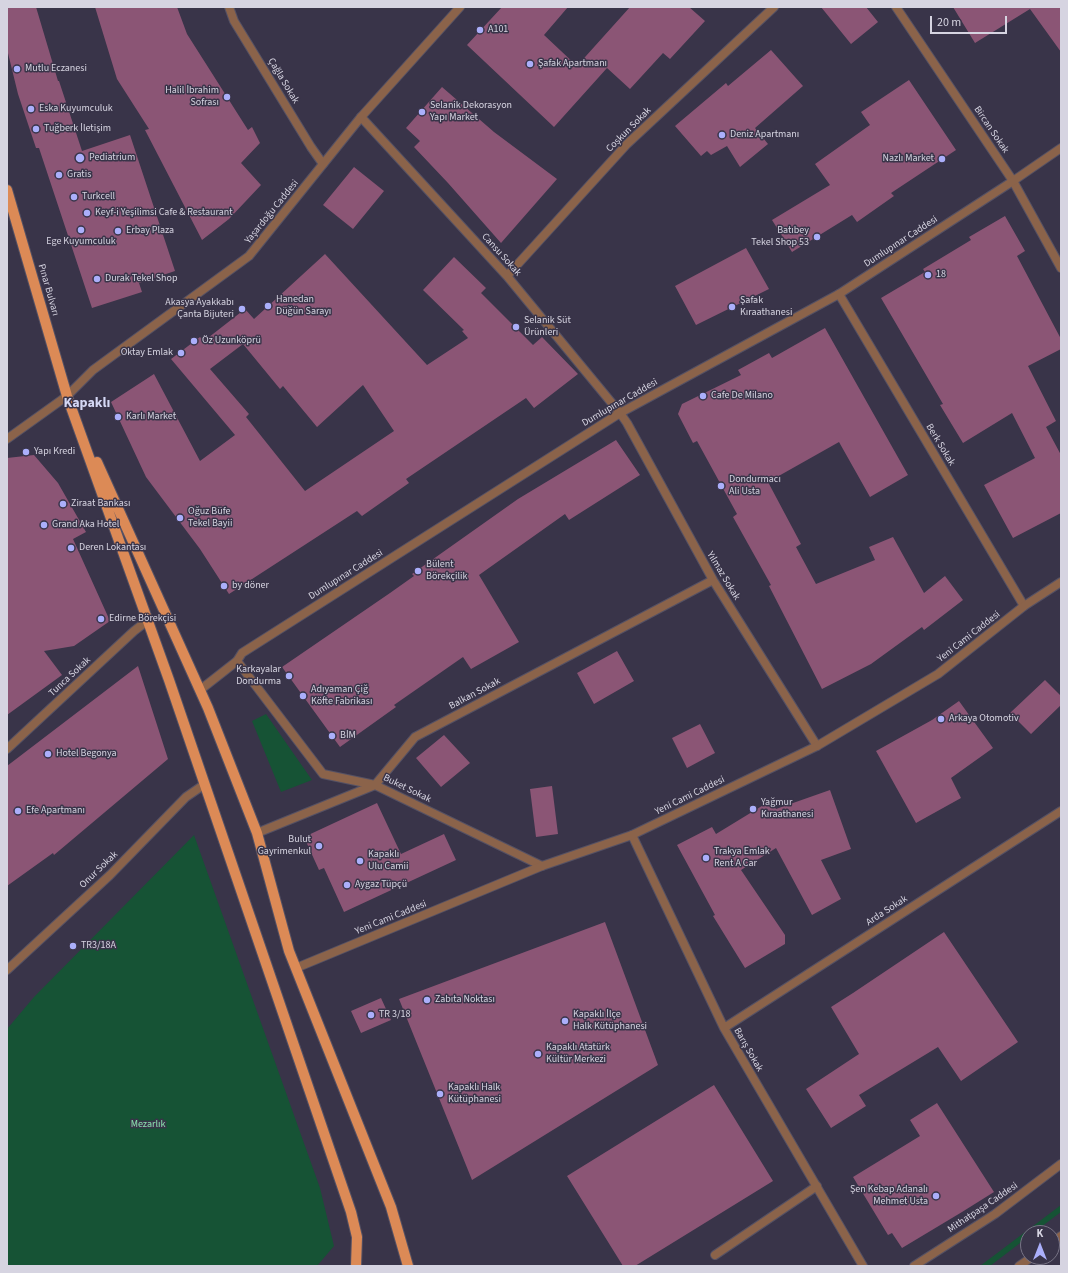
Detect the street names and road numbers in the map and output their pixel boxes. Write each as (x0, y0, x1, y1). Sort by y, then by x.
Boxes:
street label: Çağla Sokak (265, 56, 301, 106)
street label: Bircan Sokak (971, 104, 1011, 156)
street label: Coşkun Sokak (604, 105, 654, 155)
street label: Yaşardoğu Caddesi (243, 178, 301, 246)
street label: Dumlupınar Caddesi (862, 214, 940, 270)
street label: Cansu Sokak (479, 231, 523, 279)
street label: Pınar Bulvarı (35, 263, 61, 317)
street label: Dumlupınar Caddesi (580, 376, 660, 430)
street label: Berk Sokak (923, 422, 957, 468)
street label: Dumlupınar Caddesi (307, 547, 385, 603)
street label: Yılmaz Sokak (704, 550, 742, 602)
street label: Yeni Cami Caddesi (935, 609, 1003, 665)
street label: Tunca Sokak (47, 655, 93, 699)
street label: Balkan Sokak (447, 675, 503, 713)
street label: Buket Sokak (381, 772, 433, 806)
street label: Yeni Cami Caddesi (653, 774, 727, 818)
street label: Onur Sokak (77, 849, 121, 891)
street label: Arda Sokak (864, 893, 910, 929)
street label: Yeni Cami Caddesi (353, 898, 429, 938)
street label: Barış Sokak (731, 1026, 765, 1074)
street label: Mithatpaşa Caddesi (946, 1180, 1020, 1236)

